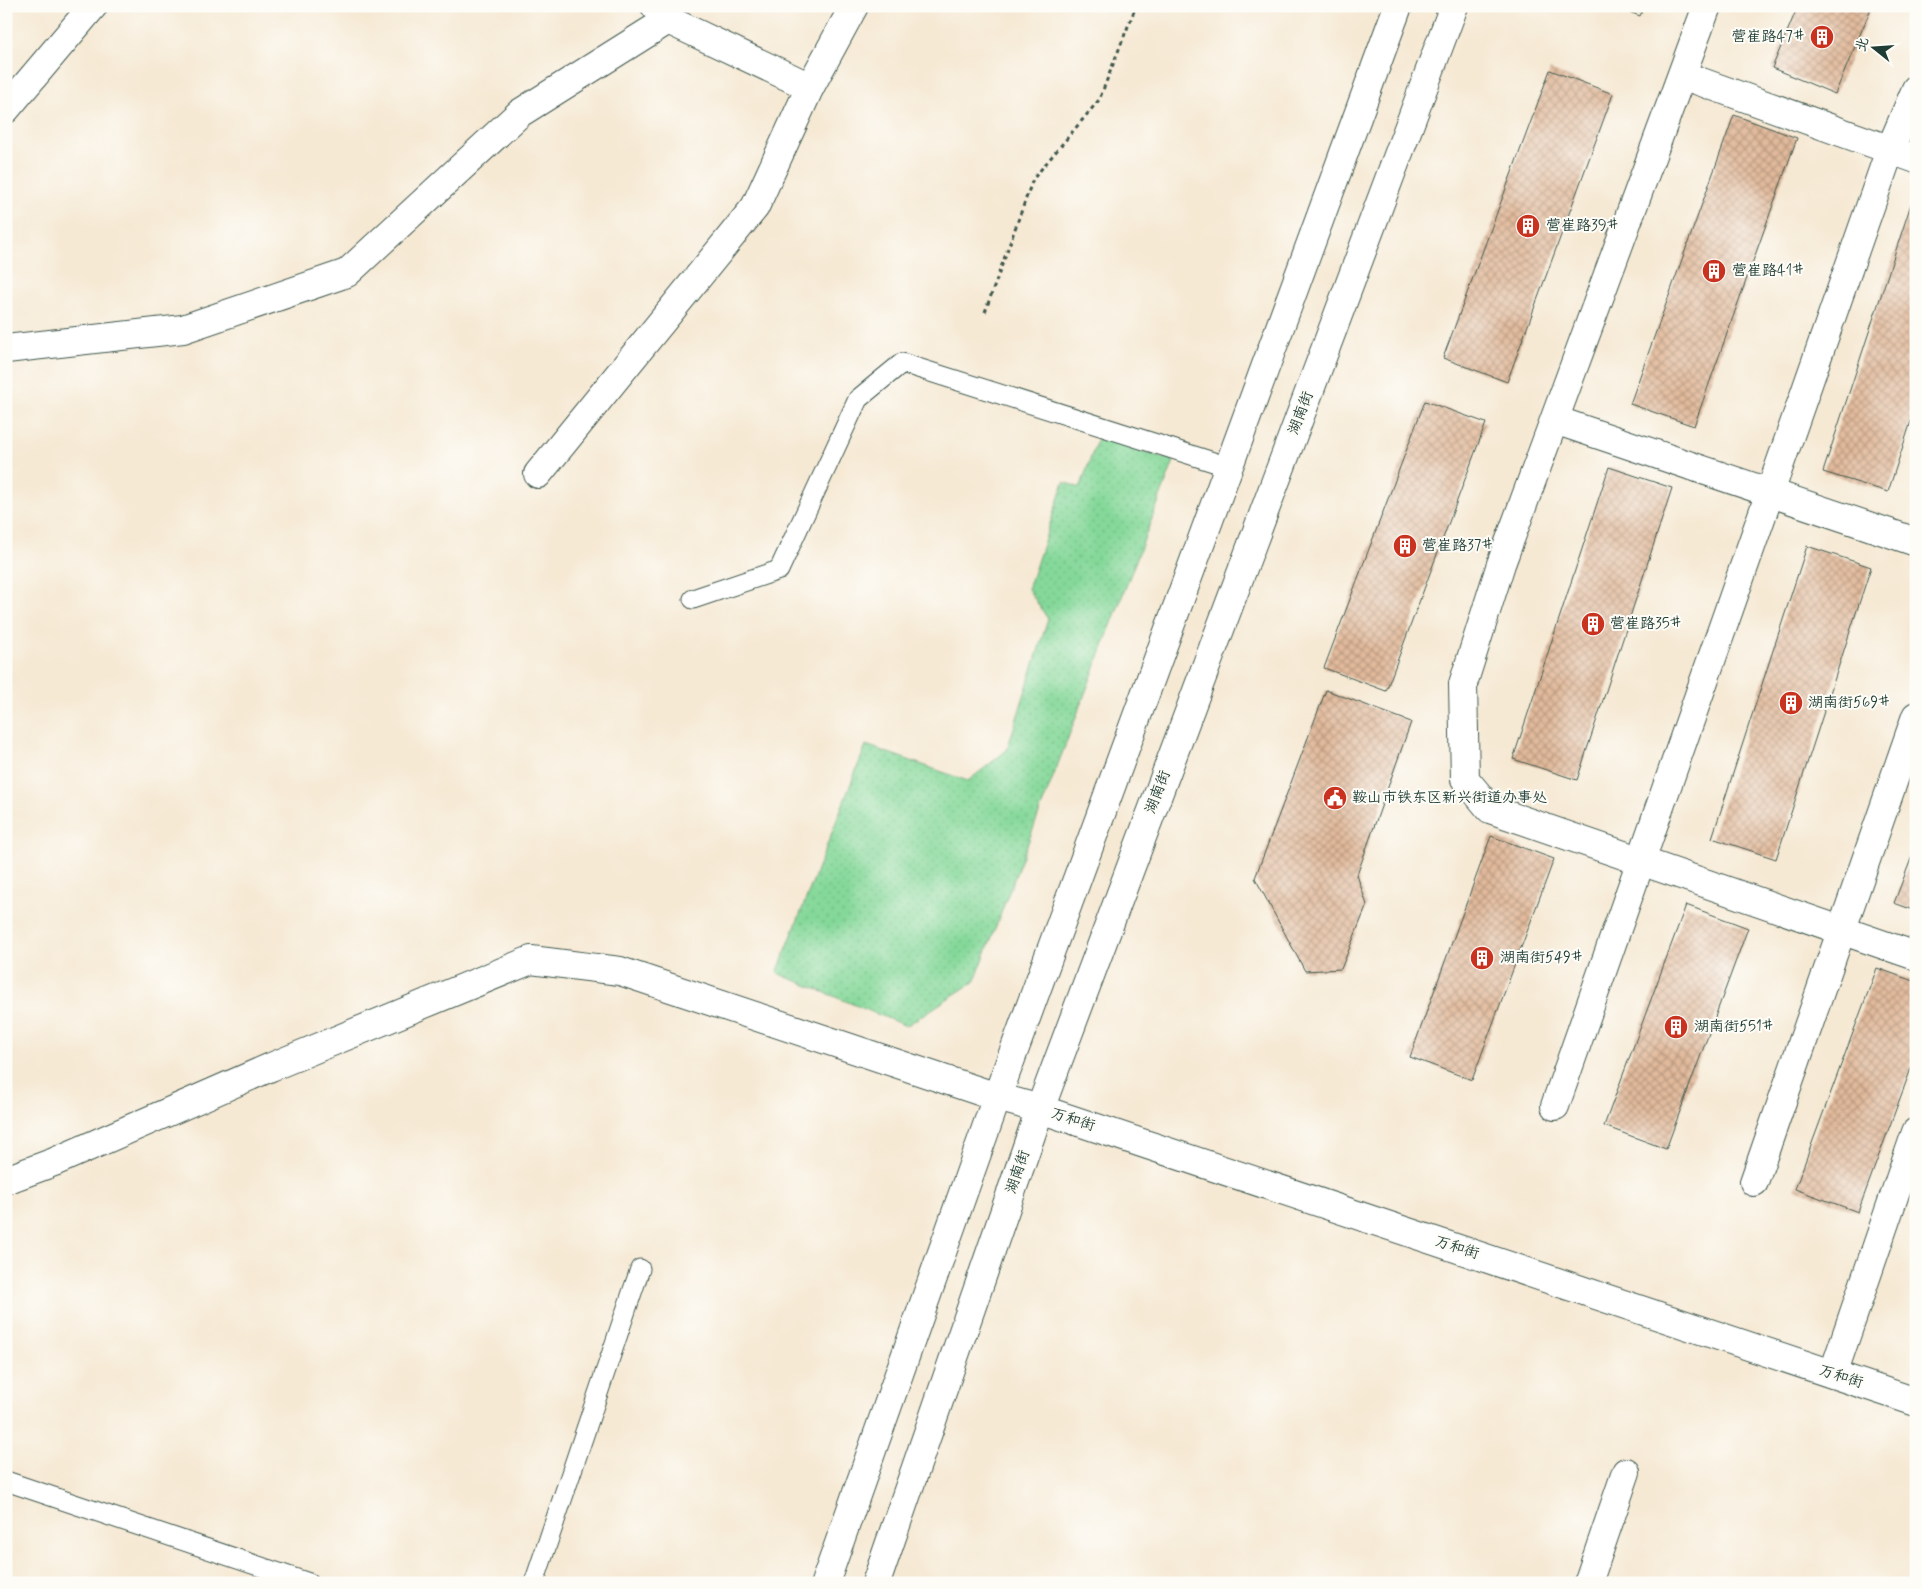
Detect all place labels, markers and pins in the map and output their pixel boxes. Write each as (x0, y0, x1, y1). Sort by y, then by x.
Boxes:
building icon: 营崔路47# (1809, 24, 1835, 50)
place label: 营崔路47# (1732, 27, 1804, 47)
building icon: 营崔路39# (1515, 213, 1541, 239)
place label: 营崔路39# (1546, 216, 1618, 236)
building icon: 营崔路41# (1701, 258, 1727, 284)
place label: 营崔路41# (1732, 261, 1803, 281)
building icon: 营崔路37# (1392, 533, 1418, 559)
place label: 营崔路37# (1422, 536, 1492, 556)
building icon: 营崔路35# (1580, 611, 1606, 637)
place label: 营崔路35# (1610, 614, 1681, 634)
building icon: 湖南街569# (1778, 690, 1804, 716)
place label: 湖南街569# (1808, 693, 1889, 713)
public building icon: 鞍山市铁东区新兴街道办事处 (1322, 785, 1348, 811)
place label: 鞍山市铁东区新兴街道办事处 (1352, 788, 1547, 808)
building icon: 湖南街549# (1469, 945, 1495, 971)
place label: 湖南街549# (1500, 948, 1582, 968)
building icon: 湖南街551# (1663, 1014, 1689, 1040)
place label: 湖南街551# (1694, 1017, 1773, 1037)

